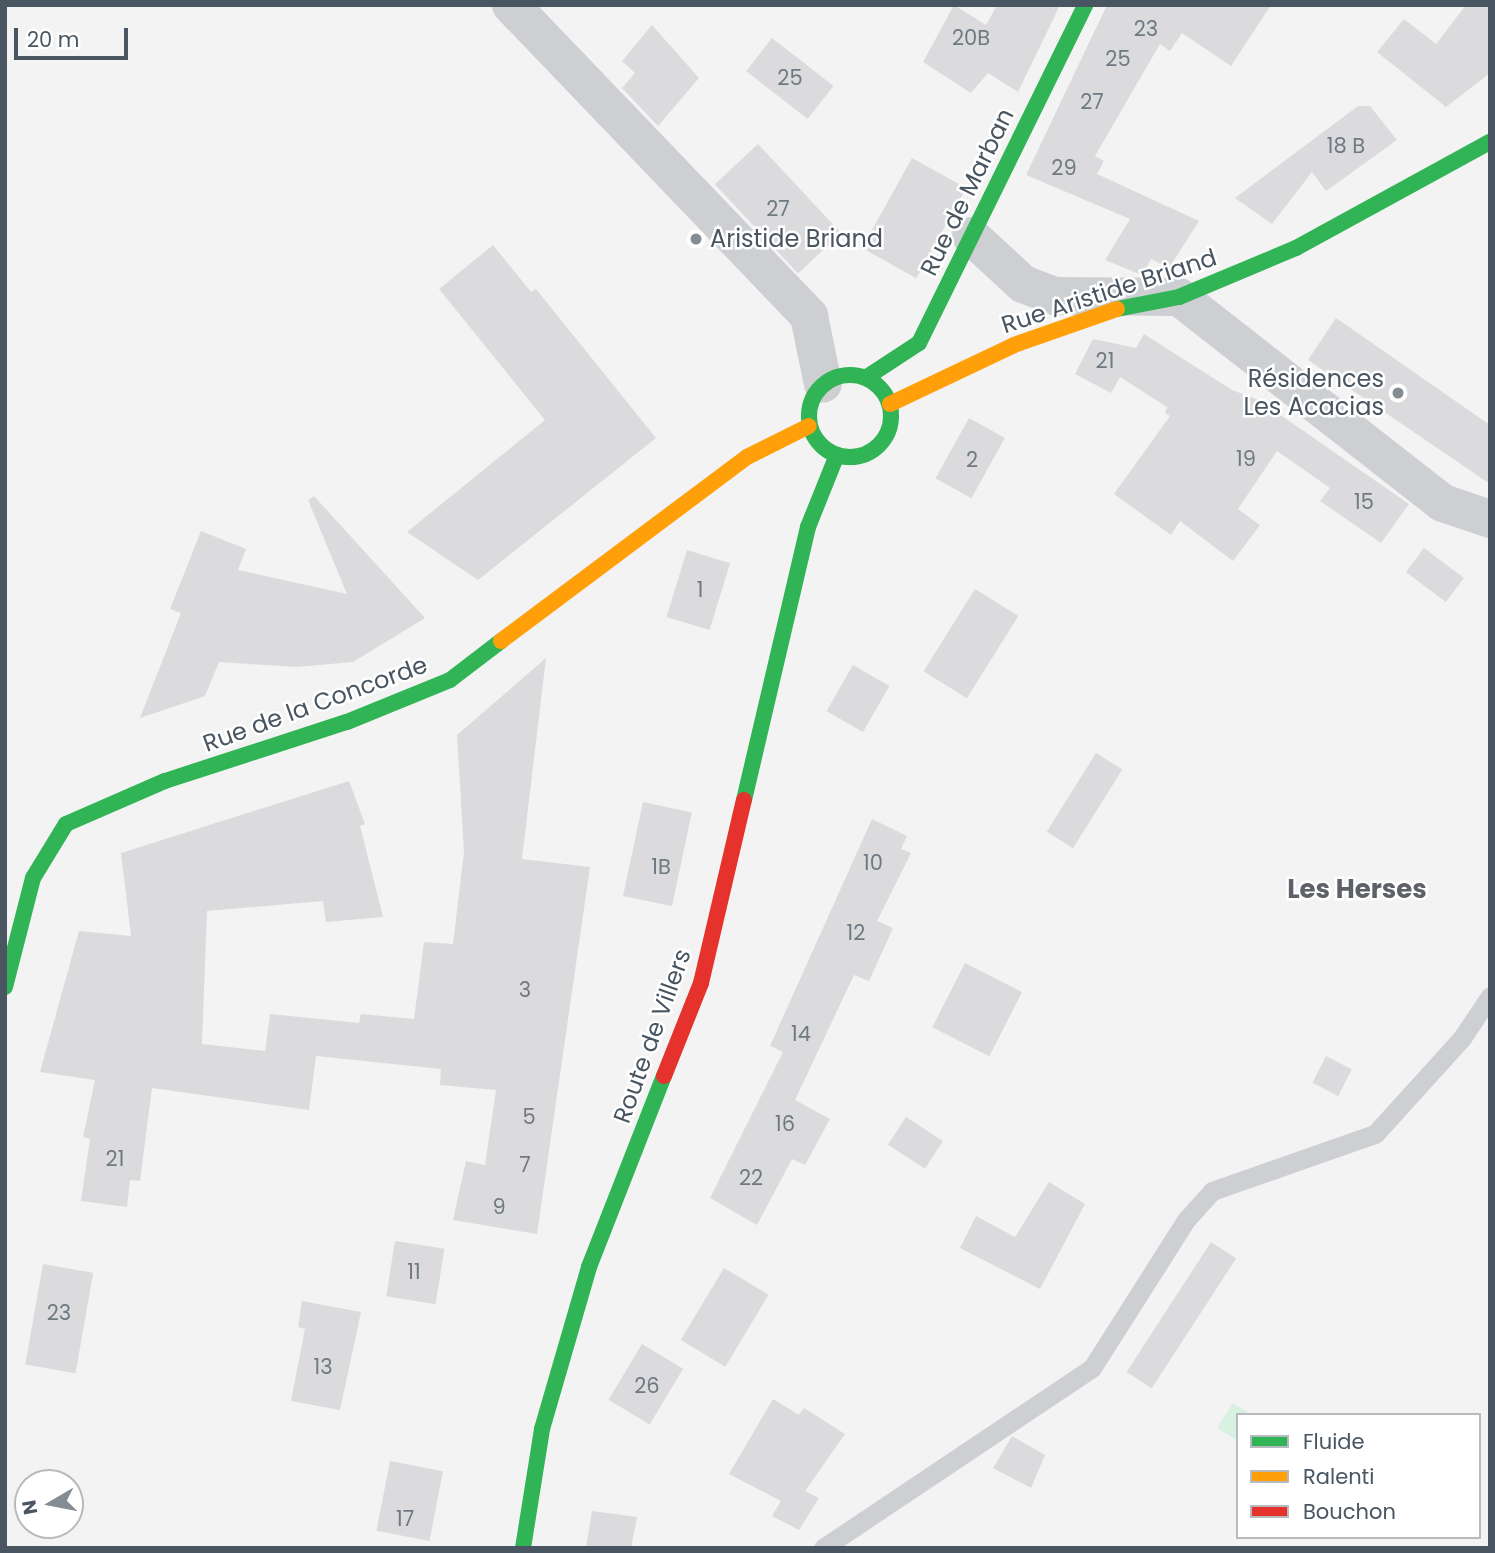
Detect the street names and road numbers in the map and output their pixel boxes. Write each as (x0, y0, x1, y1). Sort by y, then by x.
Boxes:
street label: Rue de Marban (914, 104, 1020, 280)
street label: Rue Aristide Briand (998, 243, 1220, 339)
street label: Rue de la Concorde (199, 650, 431, 758)
street label: Route de Villers (607, 945, 697, 1127)

